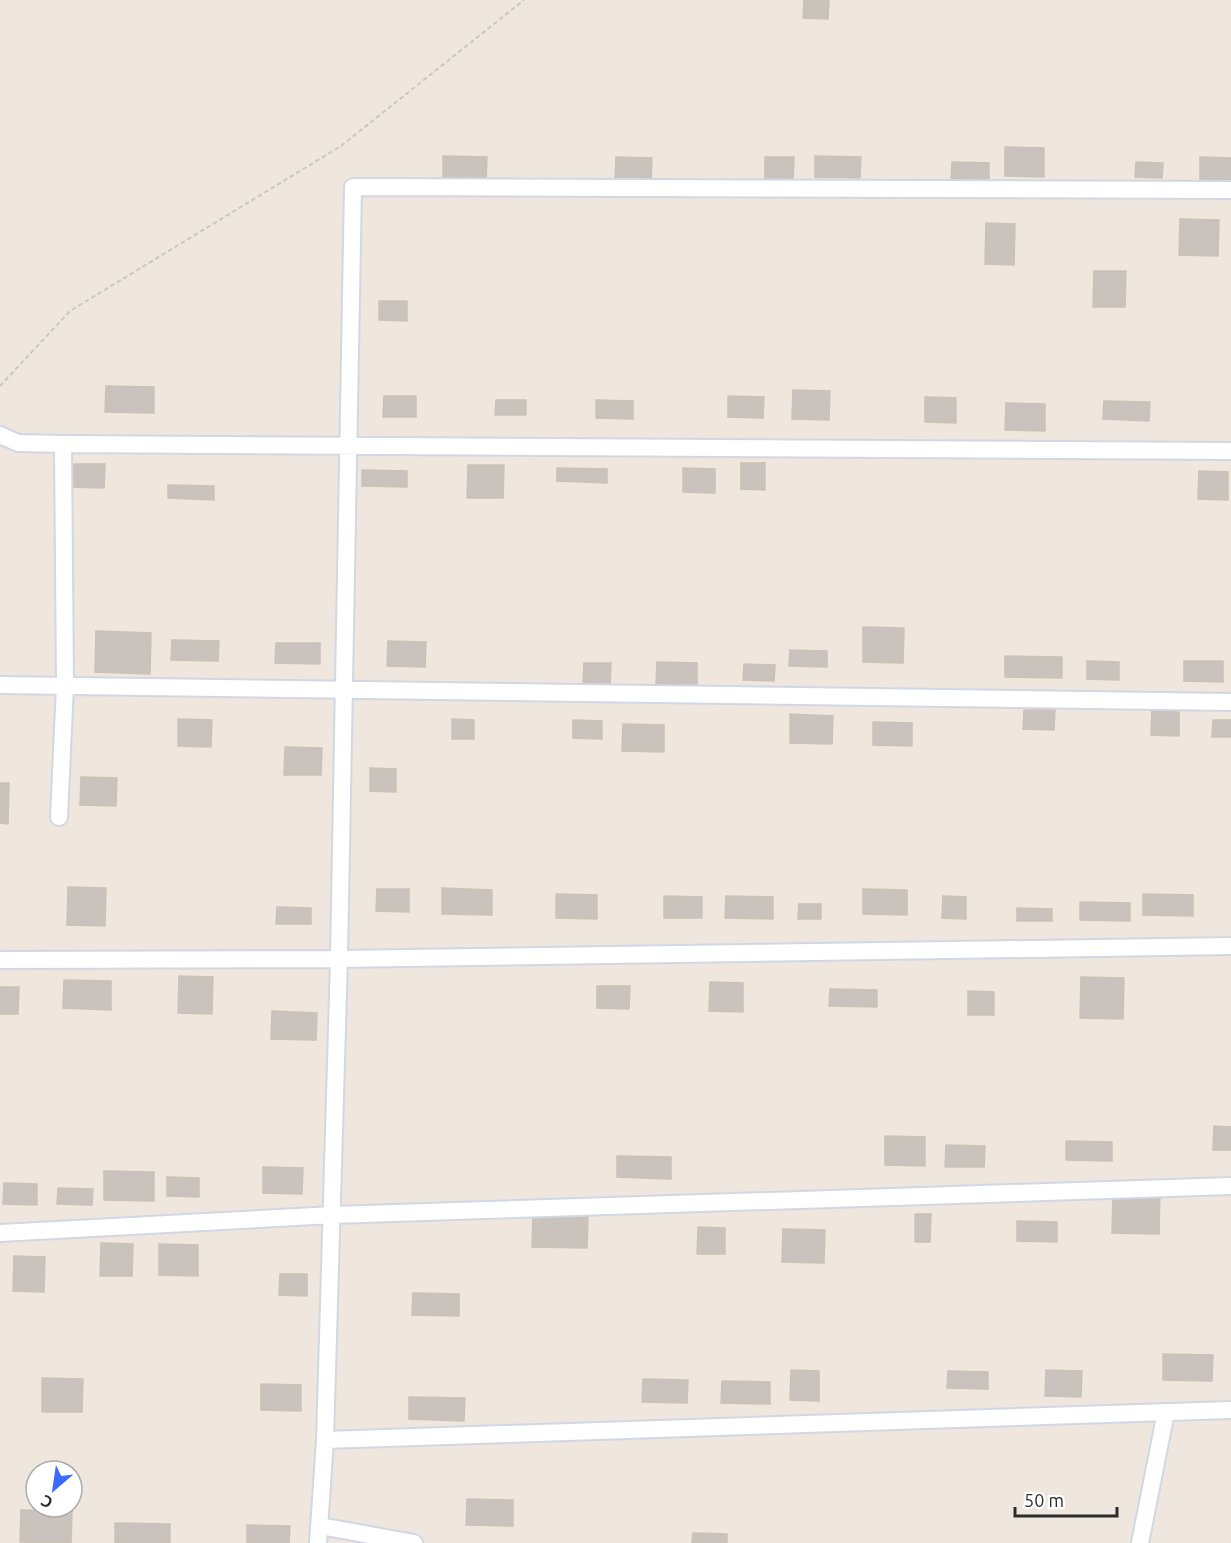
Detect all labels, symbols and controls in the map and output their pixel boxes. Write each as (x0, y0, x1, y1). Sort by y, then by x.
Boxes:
north arrow (24, 1459, 84, 1519)
scale bar (1015, 1480, 1117, 1518)
text: 50 m (1024, 1490, 1064, 1510)
text: С (38, 1492, 56, 1512)

